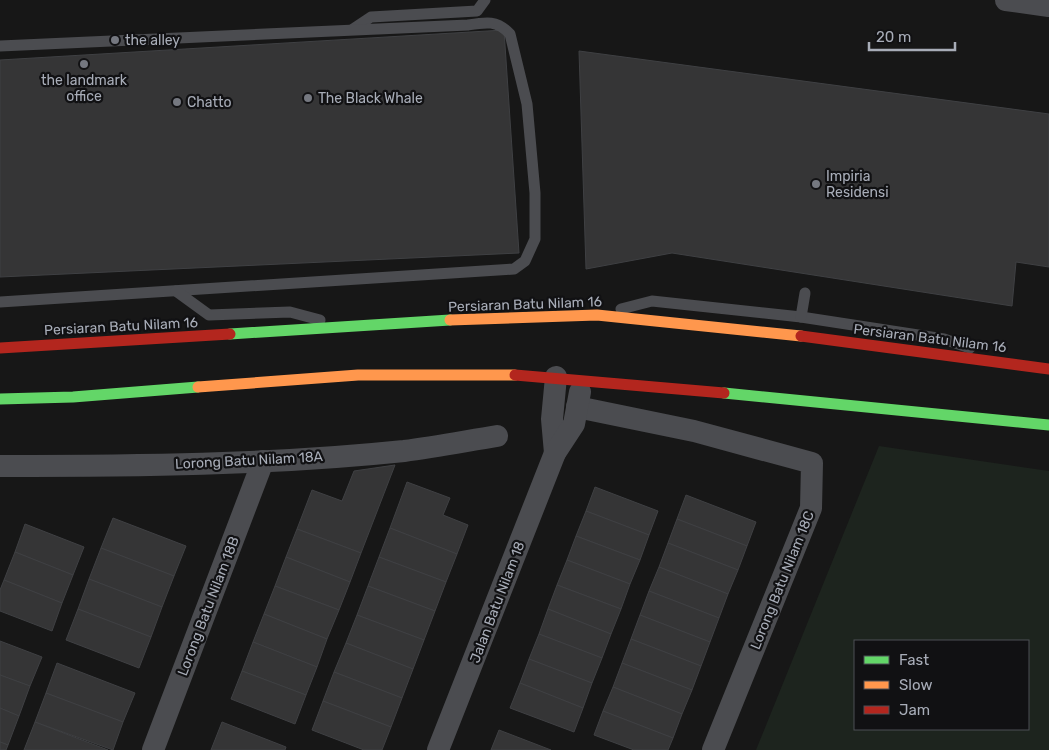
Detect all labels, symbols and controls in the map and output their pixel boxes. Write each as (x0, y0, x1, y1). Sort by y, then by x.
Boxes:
scale bar (869, 20, 955, 52)
text: 20 m (876, 28, 911, 46)
place label: the alley (125, 32, 180, 49)
marker: the alley (109, 34, 121, 46)
marker: the landmark office (78, 58, 90, 70)
place label: the landmark office (41, 72, 128, 105)
place label: The Black Whale (318, 90, 423, 107)
marker: The Black Whale (302, 92, 314, 104)
place label: Chatto (187, 94, 232, 111)
marker: Chatto (171, 96, 183, 108)
place label: Impiria Residensi (826, 168, 889, 201)
marker: Impiria Residensi (810, 178, 822, 190)
street label: Persiaran Batu Nilam 16 (448, 293, 602, 316)
street label: Persiaran Batu Nilam 16 (44, 314, 198, 339)
street label: Persiaran Batu Nilam 16 (852, 321, 1007, 356)
street label: Lorong Batu Nilam 18A (175, 448, 324, 473)
street label: Lorong Batu Nilam 18C (747, 508, 818, 652)
street label: Lorong Batu Nilam 18B (174, 534, 243, 678)
street label: Jalan Batu Nilam 18 (466, 539, 529, 665)
legend (854, 640, 1029, 730)
text: Fast (899, 651, 929, 669)
text: Slow (899, 676, 932, 694)
text: Jam (899, 701, 930, 719)

